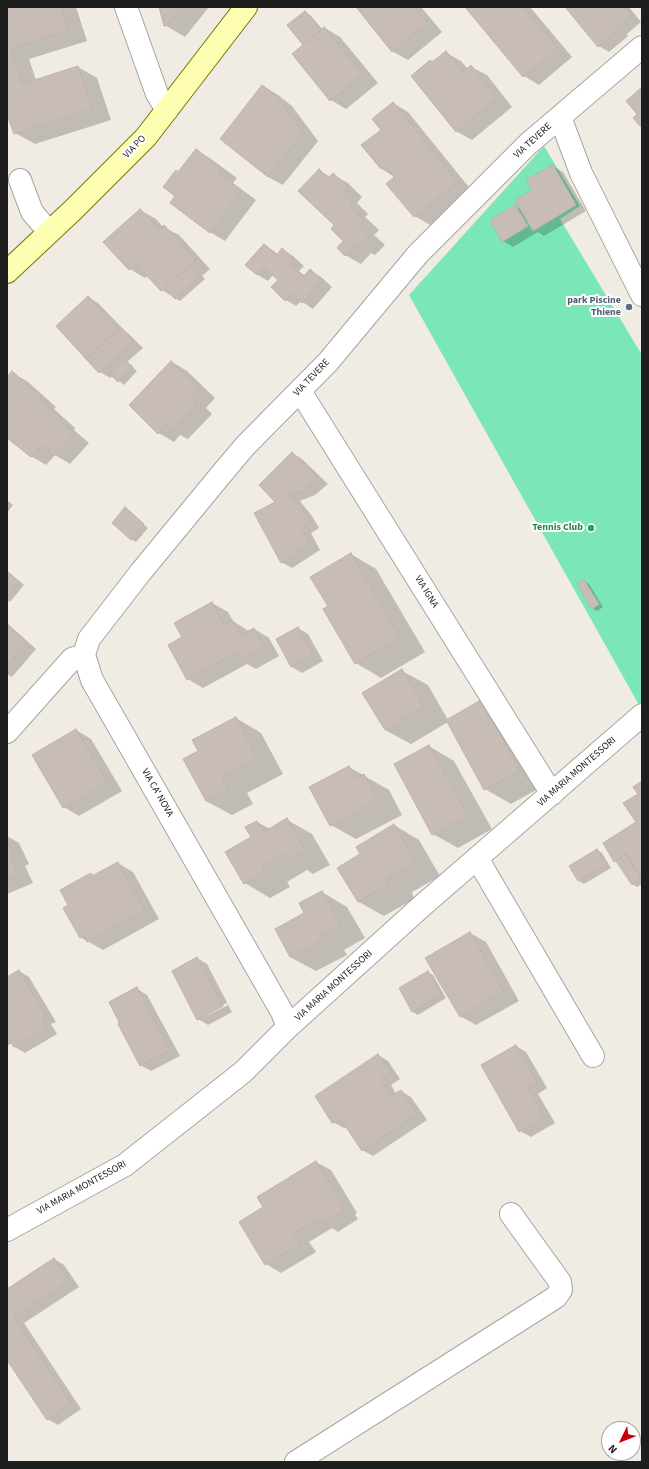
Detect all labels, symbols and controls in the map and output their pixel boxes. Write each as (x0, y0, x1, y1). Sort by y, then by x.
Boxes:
street label: VIA TEVERE (511, 121, 555, 161)
street label: VIA PO (121, 133, 149, 161)
place label: park Piscine Thiene (567, 295, 621, 318)
marker: park Piscine Thiene (624, 302, 634, 312)
street label: VIA TEVERE (291, 357, 333, 399)
place label: Tennis Club (532, 522, 583, 534)
marker: Tennis Club (586, 523, 596, 533)
street label: VIA IGNA (411, 574, 441, 610)
street label: VIA MARIA MONTESSORI (535, 735, 619, 809)
street label: VIA CA' NOVA (138, 767, 176, 819)
street label: VIA MARIA MONTESSORI (293, 948, 375, 1024)
street label: VIA MARIA MONTESSORI (35, 1158, 129, 1218)
north arrow (601, 1421, 641, 1461)
text: N (605, 1441, 621, 1457)

